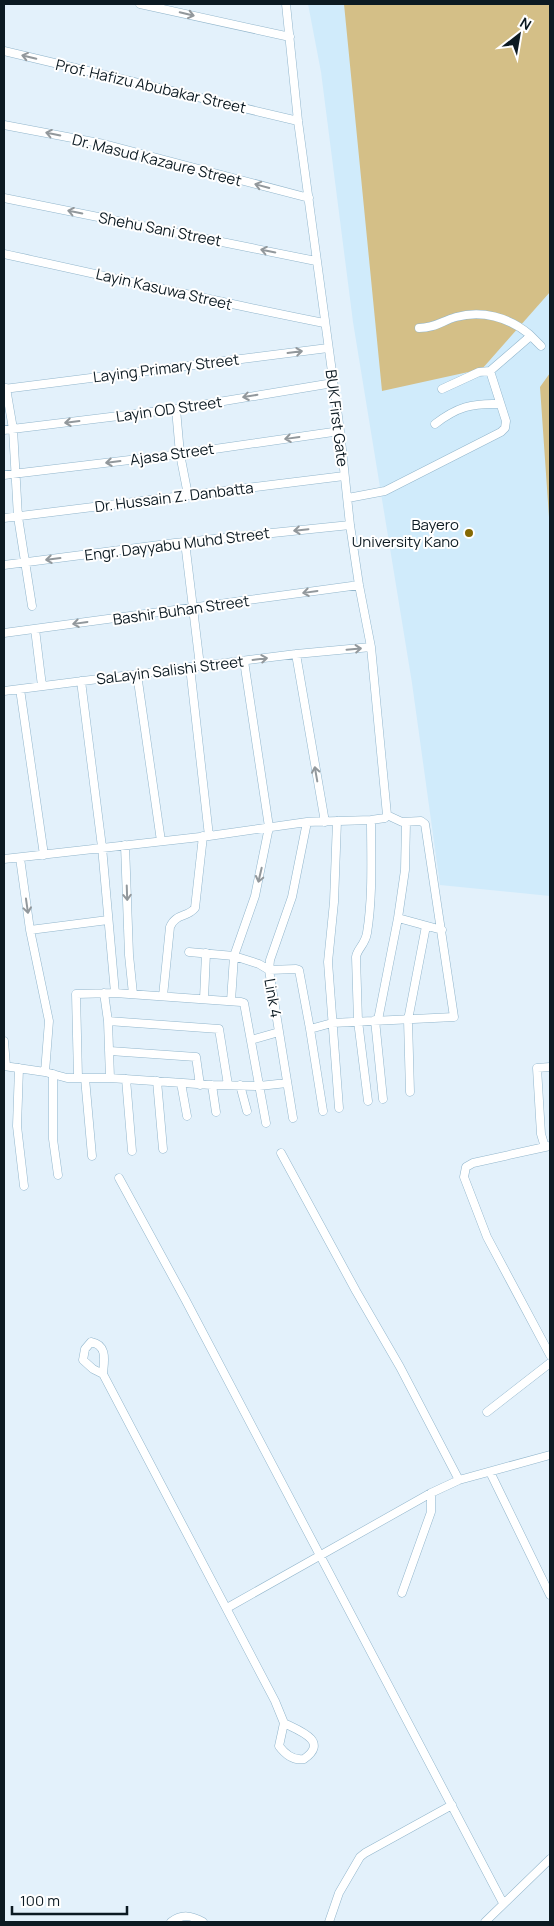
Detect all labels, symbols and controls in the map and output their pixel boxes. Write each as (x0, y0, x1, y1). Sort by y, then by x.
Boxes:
one-way arrow (179, 10, 195, 20)
north arrow (494, 10, 544, 60)
text: N (517, 13, 535, 34)
one-way arrow (22, 52, 38, 61)
street label: Prof. Hafizu Abubakar Street (54, 54, 248, 118)
one-way arrow (45, 129, 61, 139)
street label: Dr. Masud Kazaure Street (70, 129, 244, 191)
one-way arrow (254, 181, 270, 190)
one-way arrow (67, 207, 83, 217)
street label: Shehu Sani Street (97, 207, 223, 251)
one-way arrow (261, 246, 277, 255)
street label: Layin Kasuwa Street (94, 263, 234, 315)
one-way arrow (287, 347, 303, 357)
street label: Laying Primary Street (92, 349, 240, 387)
street label: BUK First Gate (321, 368, 353, 468)
street label: Layin OD Street (115, 391, 223, 427)
one-way arrow (242, 392, 258, 402)
one-way arrow (64, 417, 80, 427)
one-way arrow (284, 433, 300, 443)
street label: Ajasa Street (129, 438, 215, 470)
one-way arrow (106, 457, 122, 467)
street label: Dr. Hussain Z. Danbatta (93, 477, 255, 517)
place label: Bayero University Kano (352, 514, 459, 552)
street label: Engr. Dayyabu Muhd Street (83, 522, 271, 566)
one-way arrow (293, 525, 309, 535)
marker: Bayero University Kano (463, 527, 475, 539)
one-way arrow (45, 554, 61, 564)
one-way arrow (303, 587, 319, 597)
street label: Bashir Buhan Street (111, 590, 251, 630)
one-way arrow (72, 618, 88, 628)
one-way arrow (345, 644, 361, 653)
street label: SaLayin Salishi Street (95, 651, 245, 689)
one-way arrow (252, 653, 268, 663)
one-way arrow (311, 766, 321, 782)
one-way arrow (255, 867, 264, 883)
one-way arrow (122, 885, 131, 901)
one-way arrow (22, 898, 32, 914)
street label: Link 4 (259, 977, 287, 1019)
scale bar (12, 1884, 128, 1916)
text: 100 m (20, 1890, 60, 1911)

